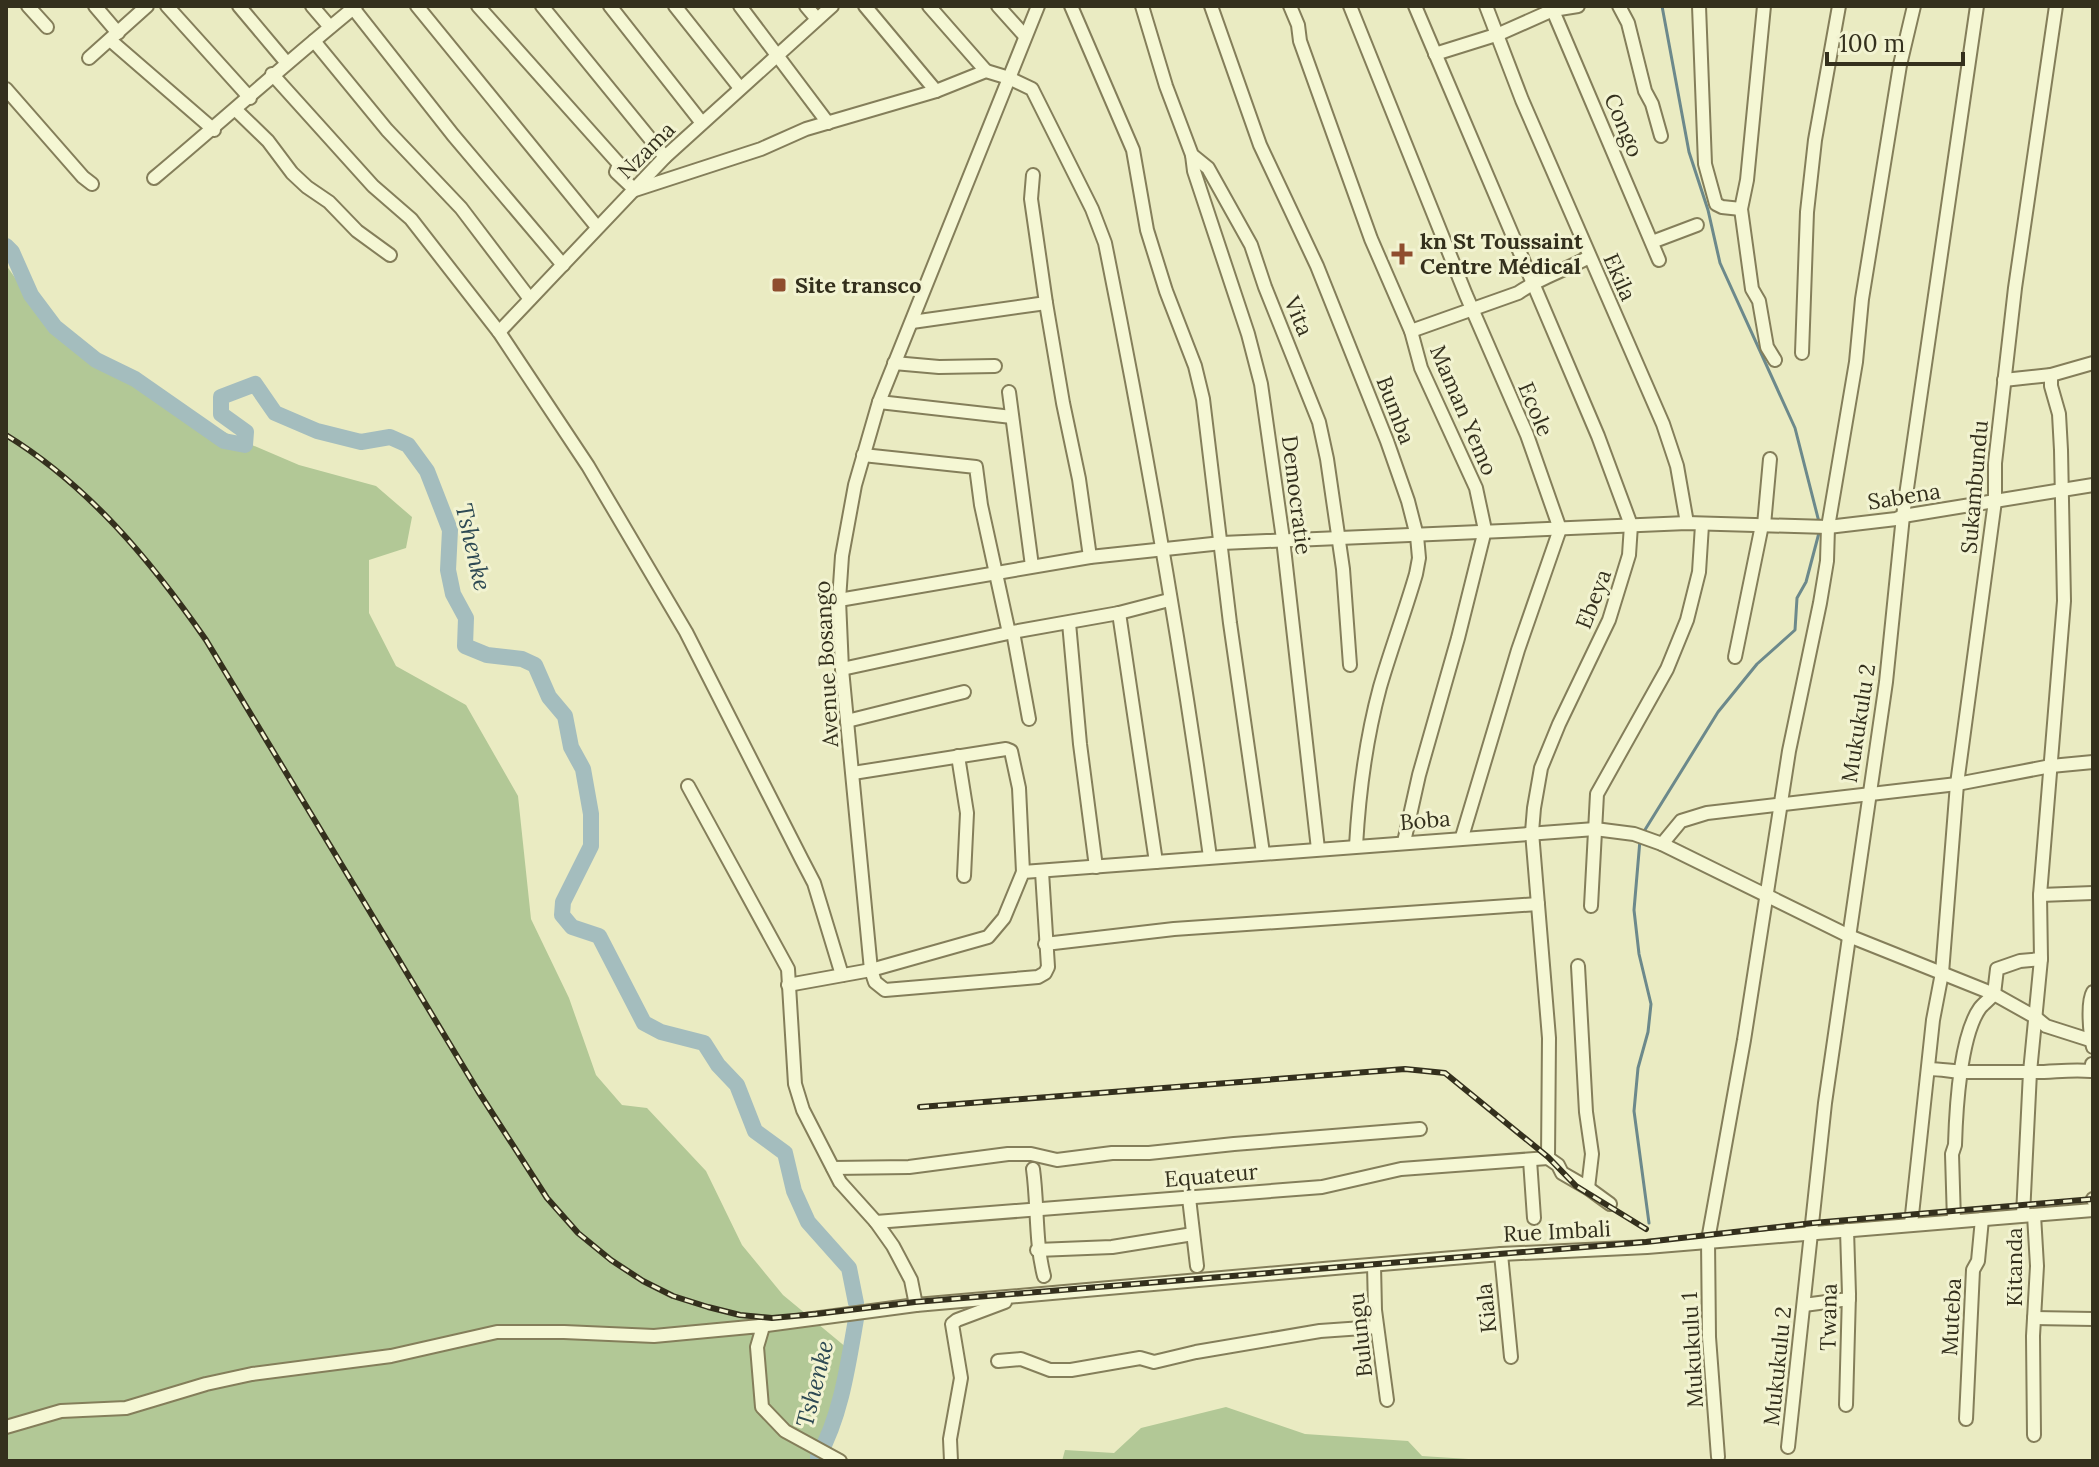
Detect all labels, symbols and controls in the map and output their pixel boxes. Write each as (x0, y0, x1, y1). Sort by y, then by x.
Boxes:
scale bar (1827, 16, 1963, 66)
text: 100 m (1839, 28, 1905, 59)
street label: Congo (1598, 89, 1650, 161)
street label: Nzama (611, 115, 681, 185)
place label: kn St Toussaint Centre Médical (1420, 227, 1584, 280)
marker: kn St Toussaint Centre Médical (1391, 243, 1413, 265)
street label: Ekila (1597, 249, 1643, 305)
place label: Site transco (795, 271, 921, 299)
marker: Site transco (770, 276, 788, 294)
street label: Vita (1278, 291, 1320, 340)
street label: Maman Yemo (1424, 341, 1504, 479)
street label: Bumba (1370, 372, 1422, 448)
street label: Ecole (1512, 378, 1560, 440)
street label: Sukambundu (1954, 419, 1994, 555)
street label: Democratie (1276, 434, 1318, 556)
street label: Sabena (1866, 476, 1942, 516)
water label: Tshenke (448, 500, 499, 594)
street label: Ebeya (1569, 565, 1617, 633)
street label: Avenue Bosango (808, 580, 844, 749)
street label: Mukukulu 2 (1835, 662, 1881, 784)
street label: Boba (1399, 804, 1451, 836)
street label: Equateur (1163, 1157, 1259, 1193)
street label: Rue Imbali (1502, 1214, 1612, 1248)
street label: Kitanda (2000, 1227, 2028, 1307)
street label: Muteba (1935, 1277, 1967, 1357)
street label: Kiala (1469, 1282, 1503, 1334)
street label: Twana (1813, 1283, 1843, 1351)
street label: Mukukulu 1 (1675, 1291, 1709, 1409)
street label: Bulungu (1342, 1292, 1378, 1378)
street label: Mukukulu 2 (1757, 1305, 1797, 1427)
water label: Tshenke (789, 1337, 840, 1431)

